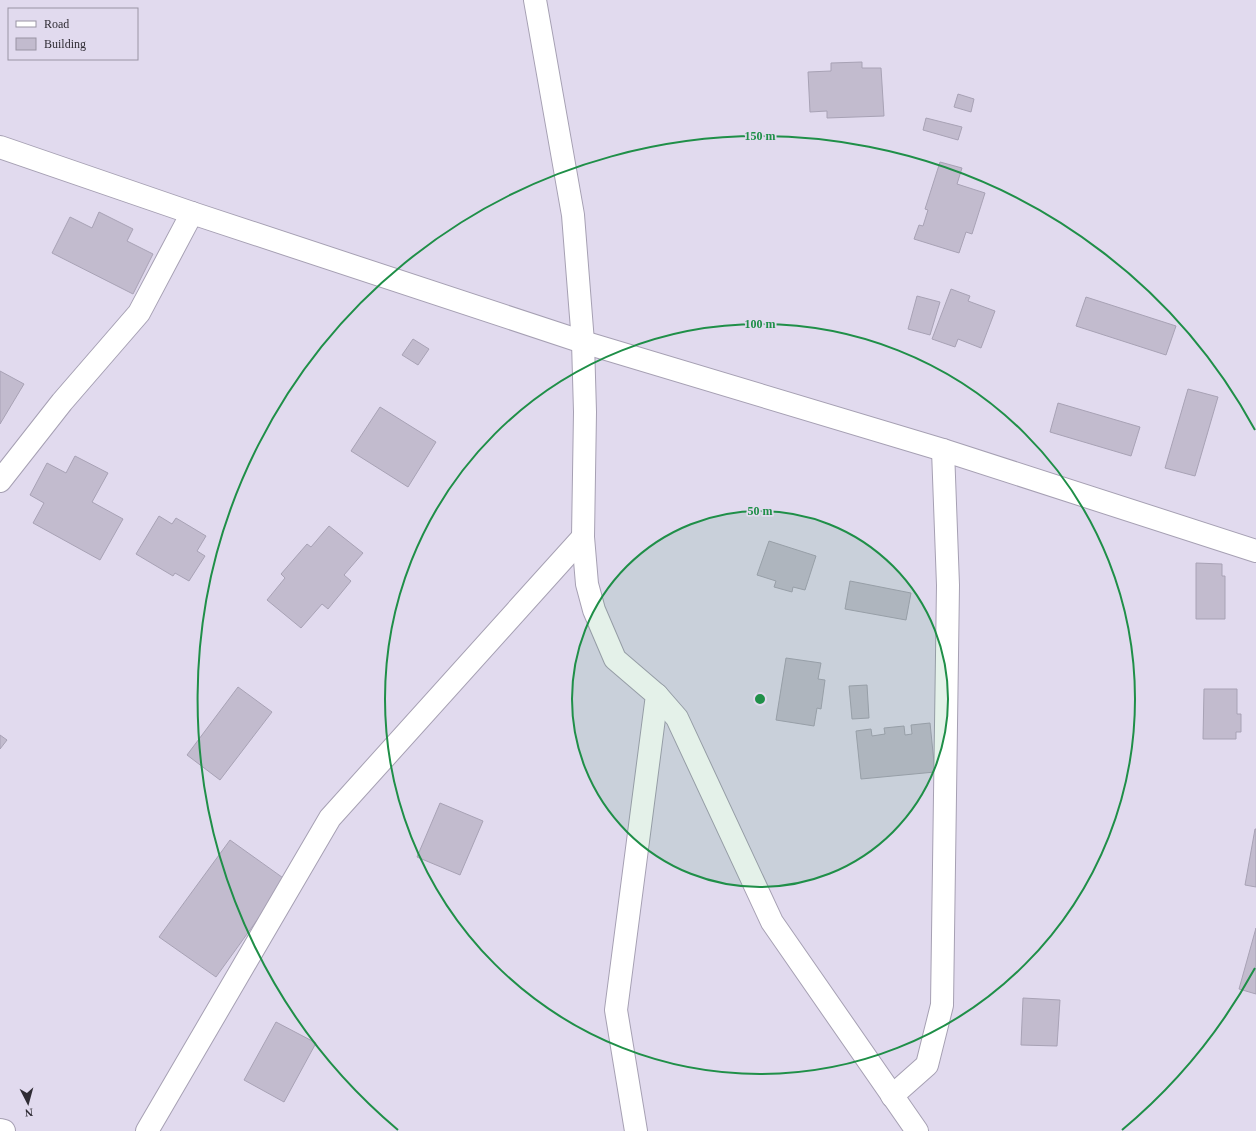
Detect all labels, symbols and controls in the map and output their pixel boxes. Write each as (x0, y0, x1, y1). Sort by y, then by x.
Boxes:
legend (8, 8, 138, 60)
text: Road (44, 17, 69, 31)
text: Building (44, 37, 86, 51)
text: 150 m (745, 129, 776, 143)
text: 100 m (745, 317, 776, 331)
text: 50 m (748, 504, 773, 518)
centre of rings (753, 692, 767, 706)
north arrow (8, 1083, 48, 1123)
text: N (24, 1107, 34, 1119)

